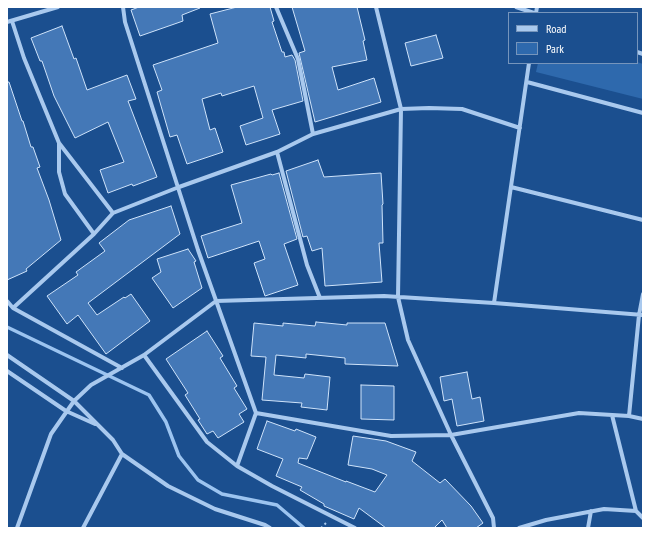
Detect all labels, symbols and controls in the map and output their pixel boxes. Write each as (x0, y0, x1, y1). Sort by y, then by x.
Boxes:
legend (508, 12, 638, 64)
text: Road (546, 21, 566, 36)
text: Park (546, 41, 564, 56)

